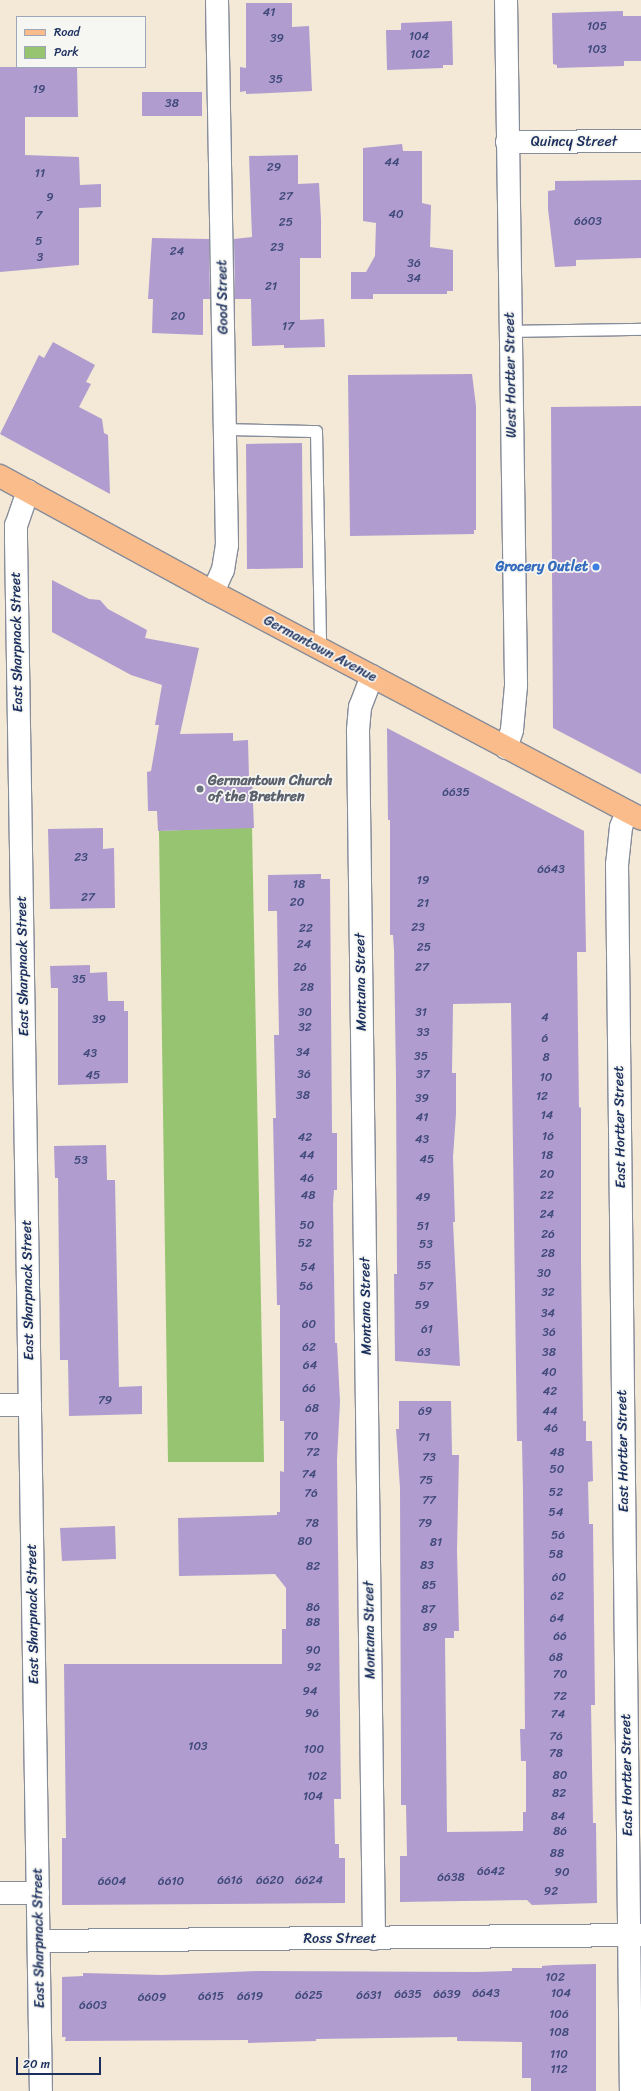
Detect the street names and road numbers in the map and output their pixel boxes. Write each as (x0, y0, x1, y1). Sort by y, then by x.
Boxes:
street label: Quincy Street (531, 134, 617, 150)
street label: Good Street (214, 260, 232, 334)
street label: West Hortter Street (502, 312, 520, 438)
street label: East Sharpnack Street (7, 572, 27, 712)
street label: Germantown Avenue (261, 612, 379, 686)
street label: East Sharpnack Street (13, 896, 33, 1036)
street label: Montana Street (352, 933, 370, 1031)
street label: East Hortter Street (611, 1066, 629, 1188)
street label: East Sharpnack Street (18, 1220, 38, 1360)
street label: Montana Street (357, 1257, 375, 1355)
street label: East Hortter Street (614, 1390, 632, 1512)
street label: East Sharpnack Street (23, 1544, 43, 1684)
street label: Montana Street (361, 1581, 379, 1679)
street label: East Hortter Street (618, 1714, 636, 1836)
street label: East Sharpnack Street (29, 1868, 49, 2008)
street label: Ross Street (304, 1931, 376, 1947)

